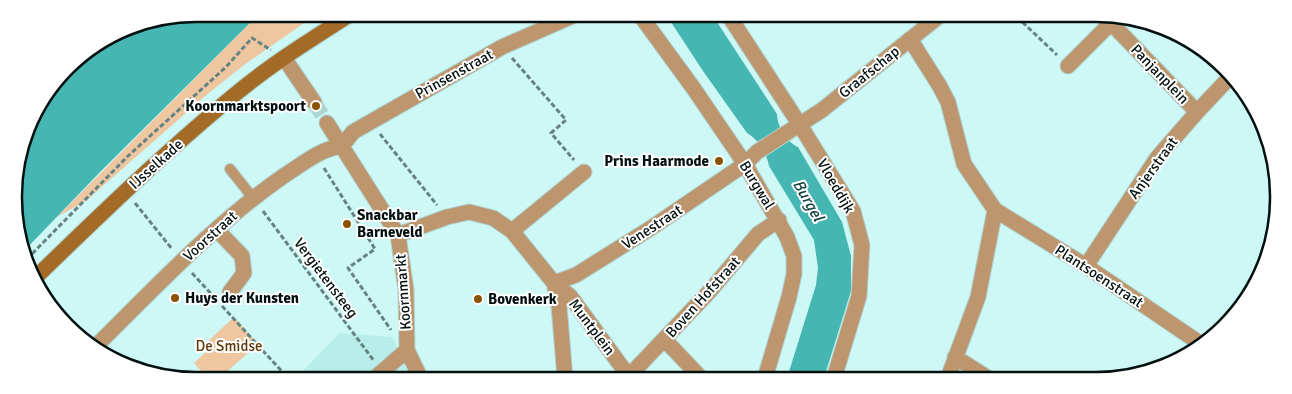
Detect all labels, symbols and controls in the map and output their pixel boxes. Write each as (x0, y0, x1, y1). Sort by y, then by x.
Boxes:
street label: Panjanplein (1127, 40, 1193, 108)
street label: Graafschap (835, 42, 903, 102)
street label: Prinsenstraat (412, 45, 496, 103)
place label: Koornmarktspoort (185, 97, 306, 115)
marker: Koornmarktspoort (310, 100, 322, 112)
street label: Anjerstraat (1125, 134, 1181, 202)
street label: IJsselkade (125, 135, 187, 193)
place label: Prins Haarmode (604, 152, 709, 170)
marker: Prins Haarmode (713, 155, 725, 167)
street label: Vloeddijk (813, 156, 859, 217)
street label: Burgwal (736, 158, 778, 212)
water label: Burgel (788, 176, 829, 226)
street label: Venestraat (618, 201, 686, 253)
place label: Snackbar Barneveld (357, 206, 423, 241)
street label: Voorstraat (179, 207, 241, 265)
marker: Snackbar Barneveld (341, 218, 353, 230)
street label: Vergietensteeg (290, 234, 362, 322)
street label: Plantsoenstraat (1052, 241, 1146, 311)
street label: Boven Hofstraat (662, 253, 744, 341)
street label: Koornmarkt (391, 254, 415, 330)
place label: Huys der Kunsten (185, 289, 299, 307)
place label: Bovenkerk (488, 290, 557, 308)
marker: Huys der Kunsten (169, 292, 181, 304)
marker: Bovenkerk (472, 293, 484, 305)
street label: Muntplein (565, 295, 619, 359)
park label: De Smidse (196, 337, 262, 355)

